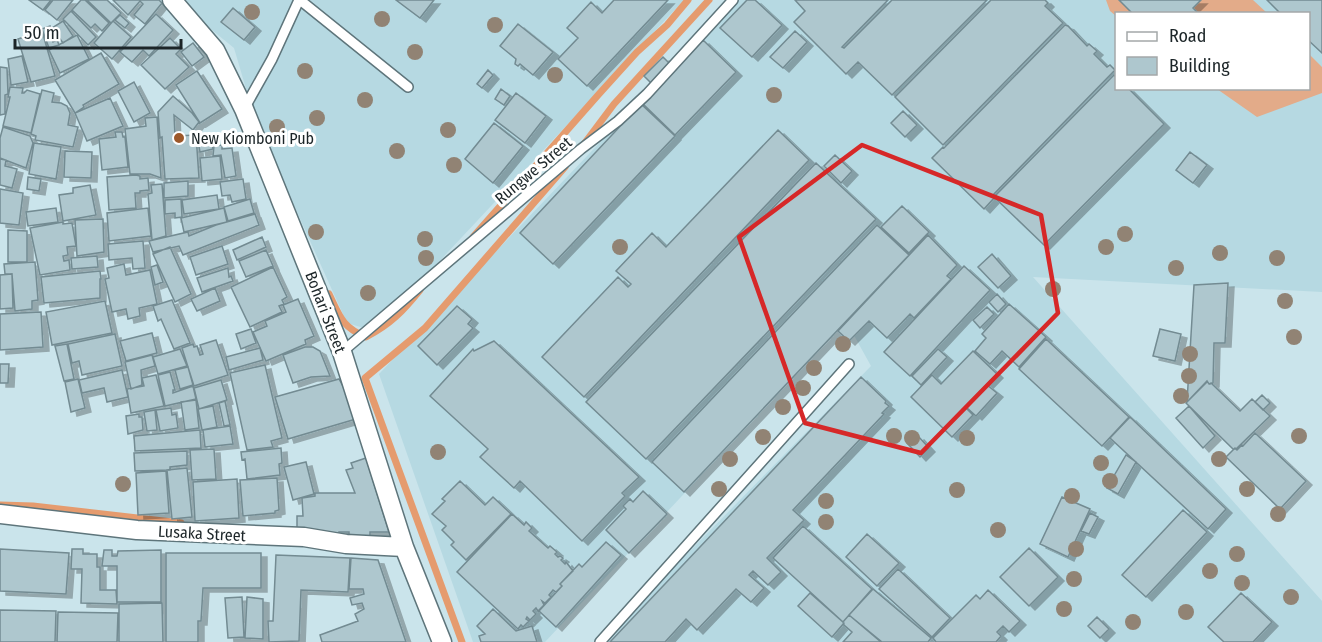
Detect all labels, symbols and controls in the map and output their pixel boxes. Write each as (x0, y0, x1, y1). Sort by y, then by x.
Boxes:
scale bar (15, 12, 182, 50)
legend (1115, 12, 1310, 90)
text: 50 m (24, 22, 60, 44)
text: Road (1169, 25, 1206, 47)
text: Building (1169, 55, 1230, 77)
place label: New Kiomboni Pub (191, 129, 314, 148)
marker: New Kiomboni Pub (172, 131, 186, 145)
street label: Rungwe Street (491, 132, 576, 208)
street label: Bohari Street (301, 269, 350, 357)
street label: Lusaka Street (158, 522, 247, 545)

